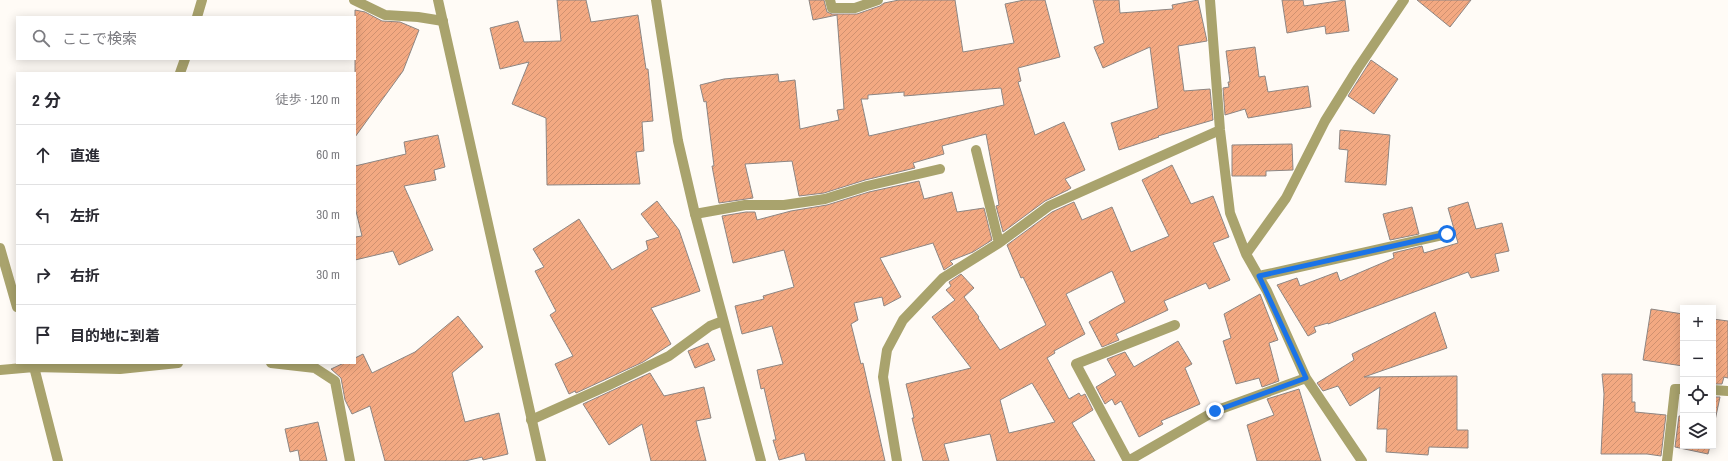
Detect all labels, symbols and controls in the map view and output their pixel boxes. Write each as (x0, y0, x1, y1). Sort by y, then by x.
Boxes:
search box (16, 16, 356, 60)
icon: search (30, 27, 52, 49)
text: ここで検索 (62, 28, 137, 49)
text: 2 分 (32, 88, 61, 111)
text: 徒歩 · 120 m (275, 91, 340, 108)
icon: ahead (32, 144, 54, 166)
text: 直進 (70, 145, 100, 166)
text: 60 m (316, 146, 340, 163)
icon: left (32, 204, 54, 226)
text: 左折 (70, 205, 100, 226)
text: 30 m (316, 206, 340, 223)
route start (1438, 225, 1456, 243)
icon: right (32, 264, 54, 286)
text: 右折 (70, 265, 100, 286)
text: 30 m (316, 266, 340, 283)
map controls (1680, 305, 1716, 449)
button: + (1680, 305, 1716, 341)
icon: arrive (32, 324, 54, 346)
text: 目的地に到着 (70, 325, 160, 346)
button: − (1680, 341, 1716, 377)
button: locate (1680, 377, 1716, 413)
route end (1206, 402, 1224, 420)
button: layers (1680, 413, 1716, 449)

